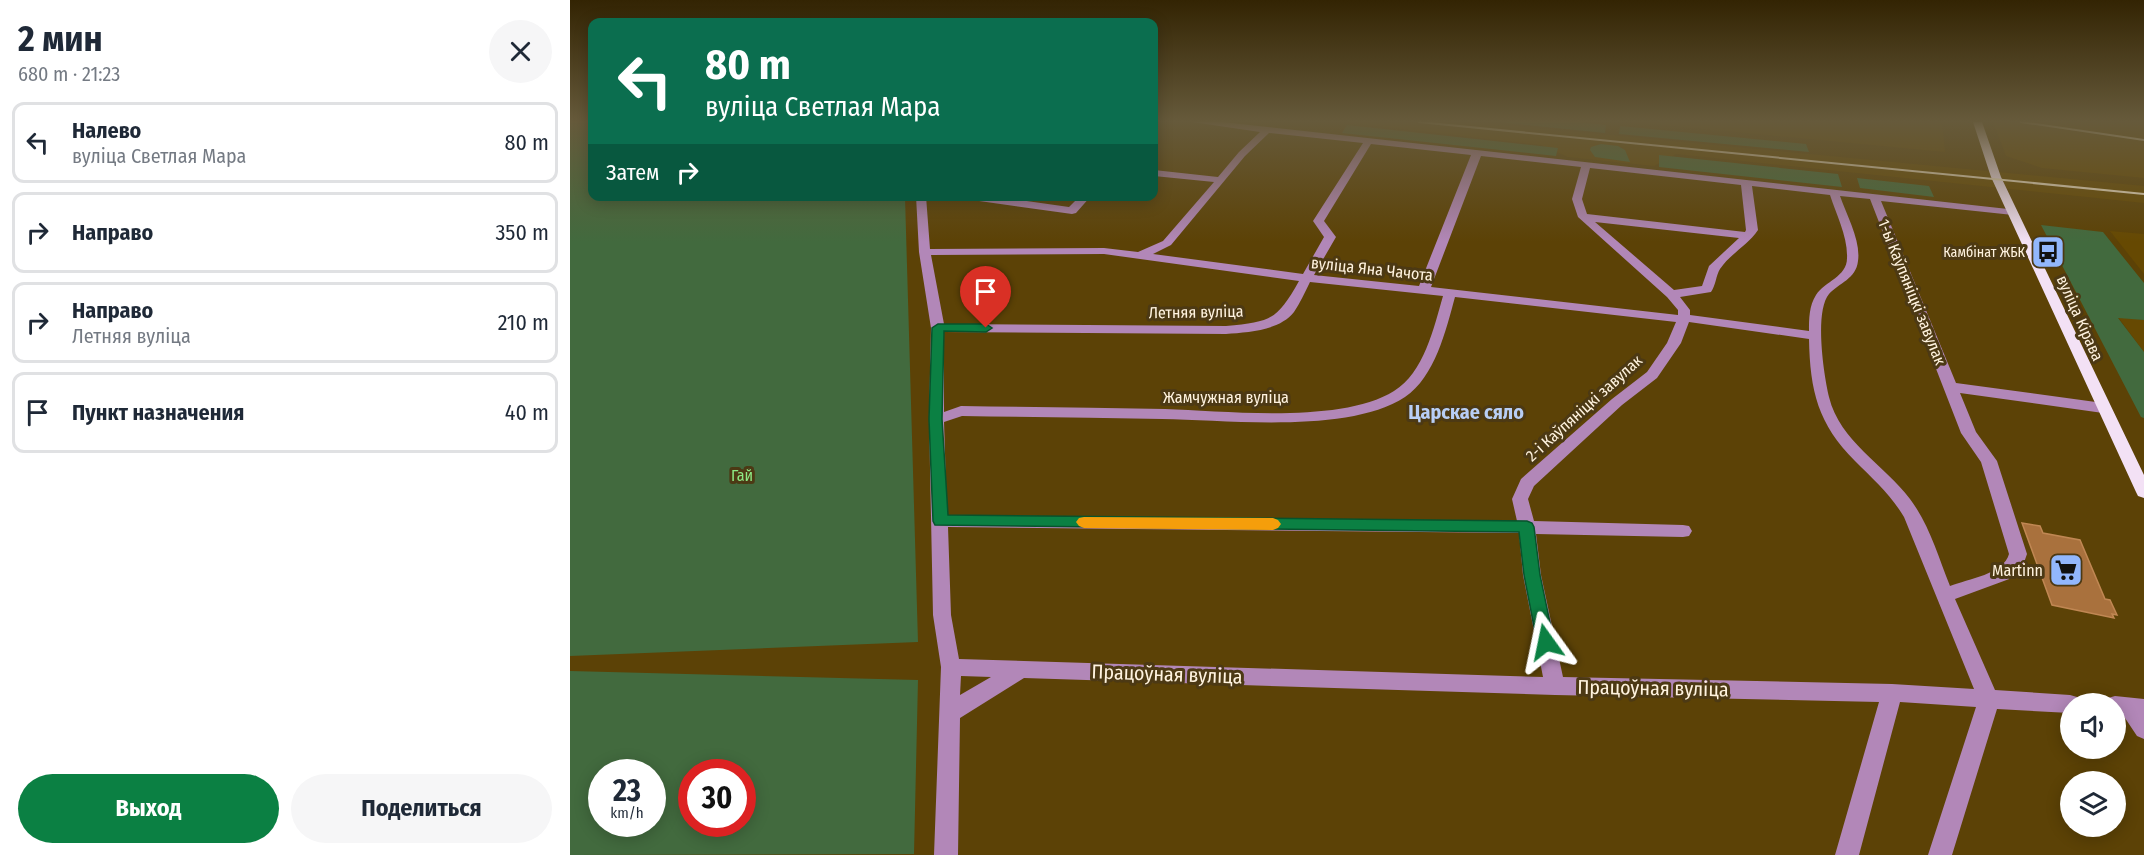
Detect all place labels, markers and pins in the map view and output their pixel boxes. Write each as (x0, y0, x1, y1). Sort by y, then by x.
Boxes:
bus stop icon: Камбінат ЖБК (2030, 234, 2066, 270)
place label: Камбінат ЖБК (1943, 244, 2026, 261)
pin (960, 266, 1011, 328)
supermarket icon: Martinn (2048, 552, 2084, 588)
place label: Martinn (1992, 561, 2043, 580)

